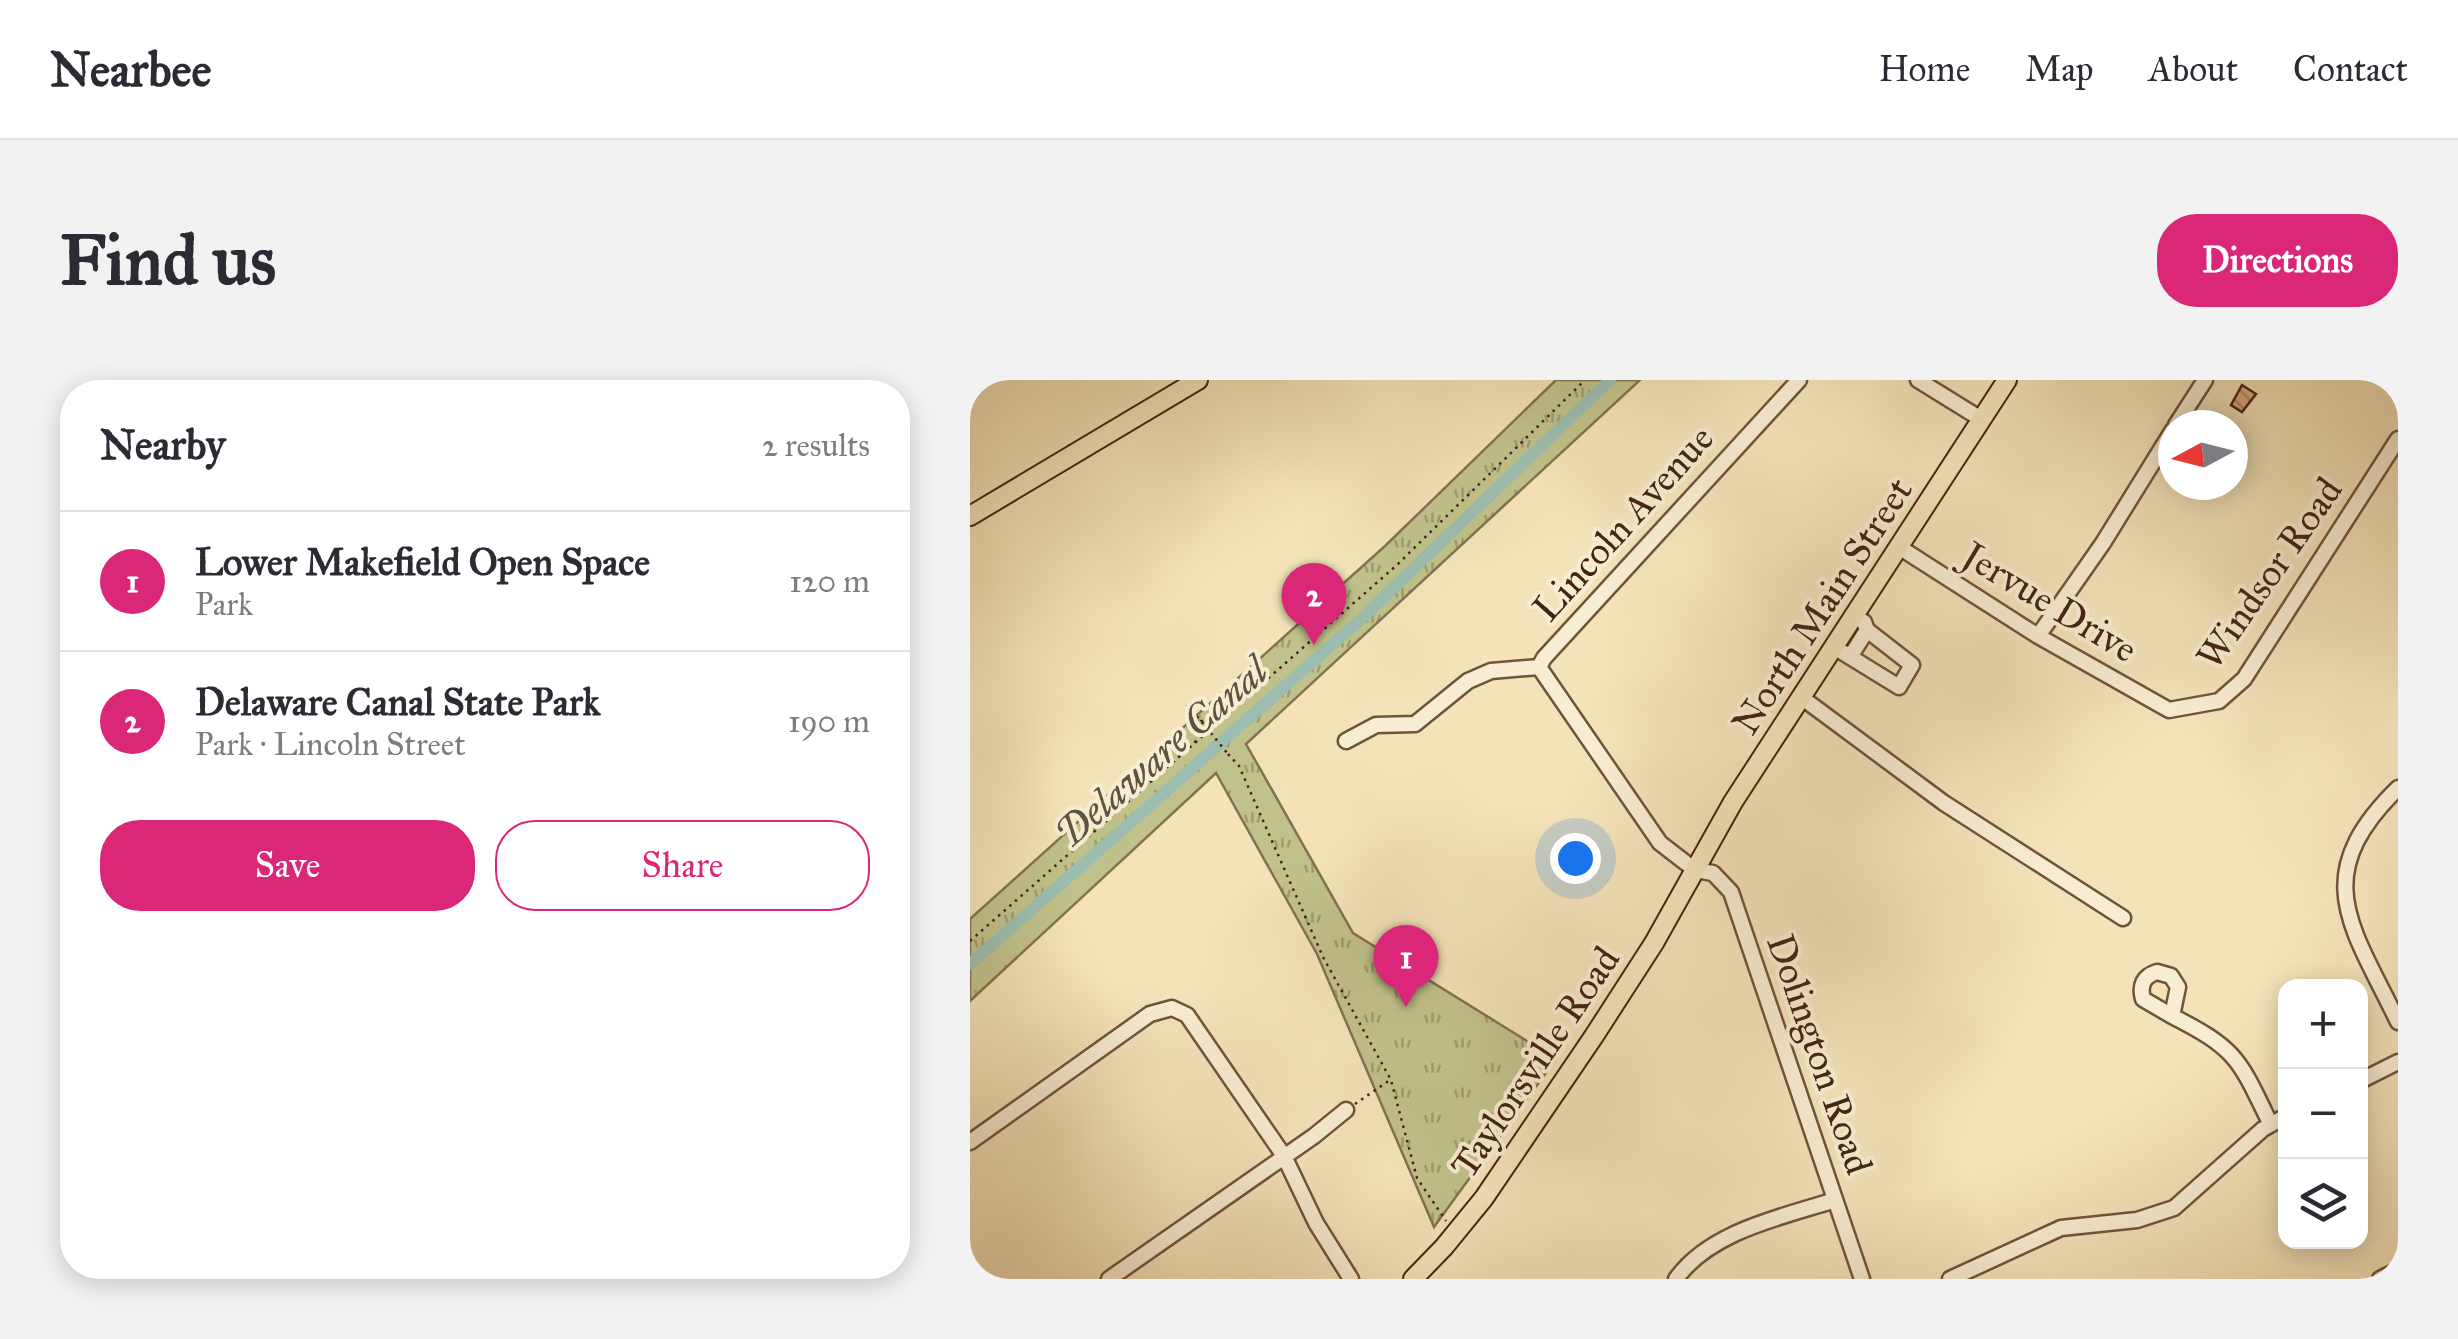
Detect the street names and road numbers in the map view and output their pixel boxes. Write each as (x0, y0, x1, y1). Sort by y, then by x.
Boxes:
street label: Lincoln Avenue (1523, 416, 1723, 630)
street label: North Main Street (1722, 469, 1922, 743)
street label: Windsor Road (2186, 469, 2352, 677)
street label: Jervue Drive (1950, 530, 2146, 673)
street label: Dolington Road (1757, 928, 1883, 1180)
street label: Taylorsville Road (1441, 938, 1629, 1186)

